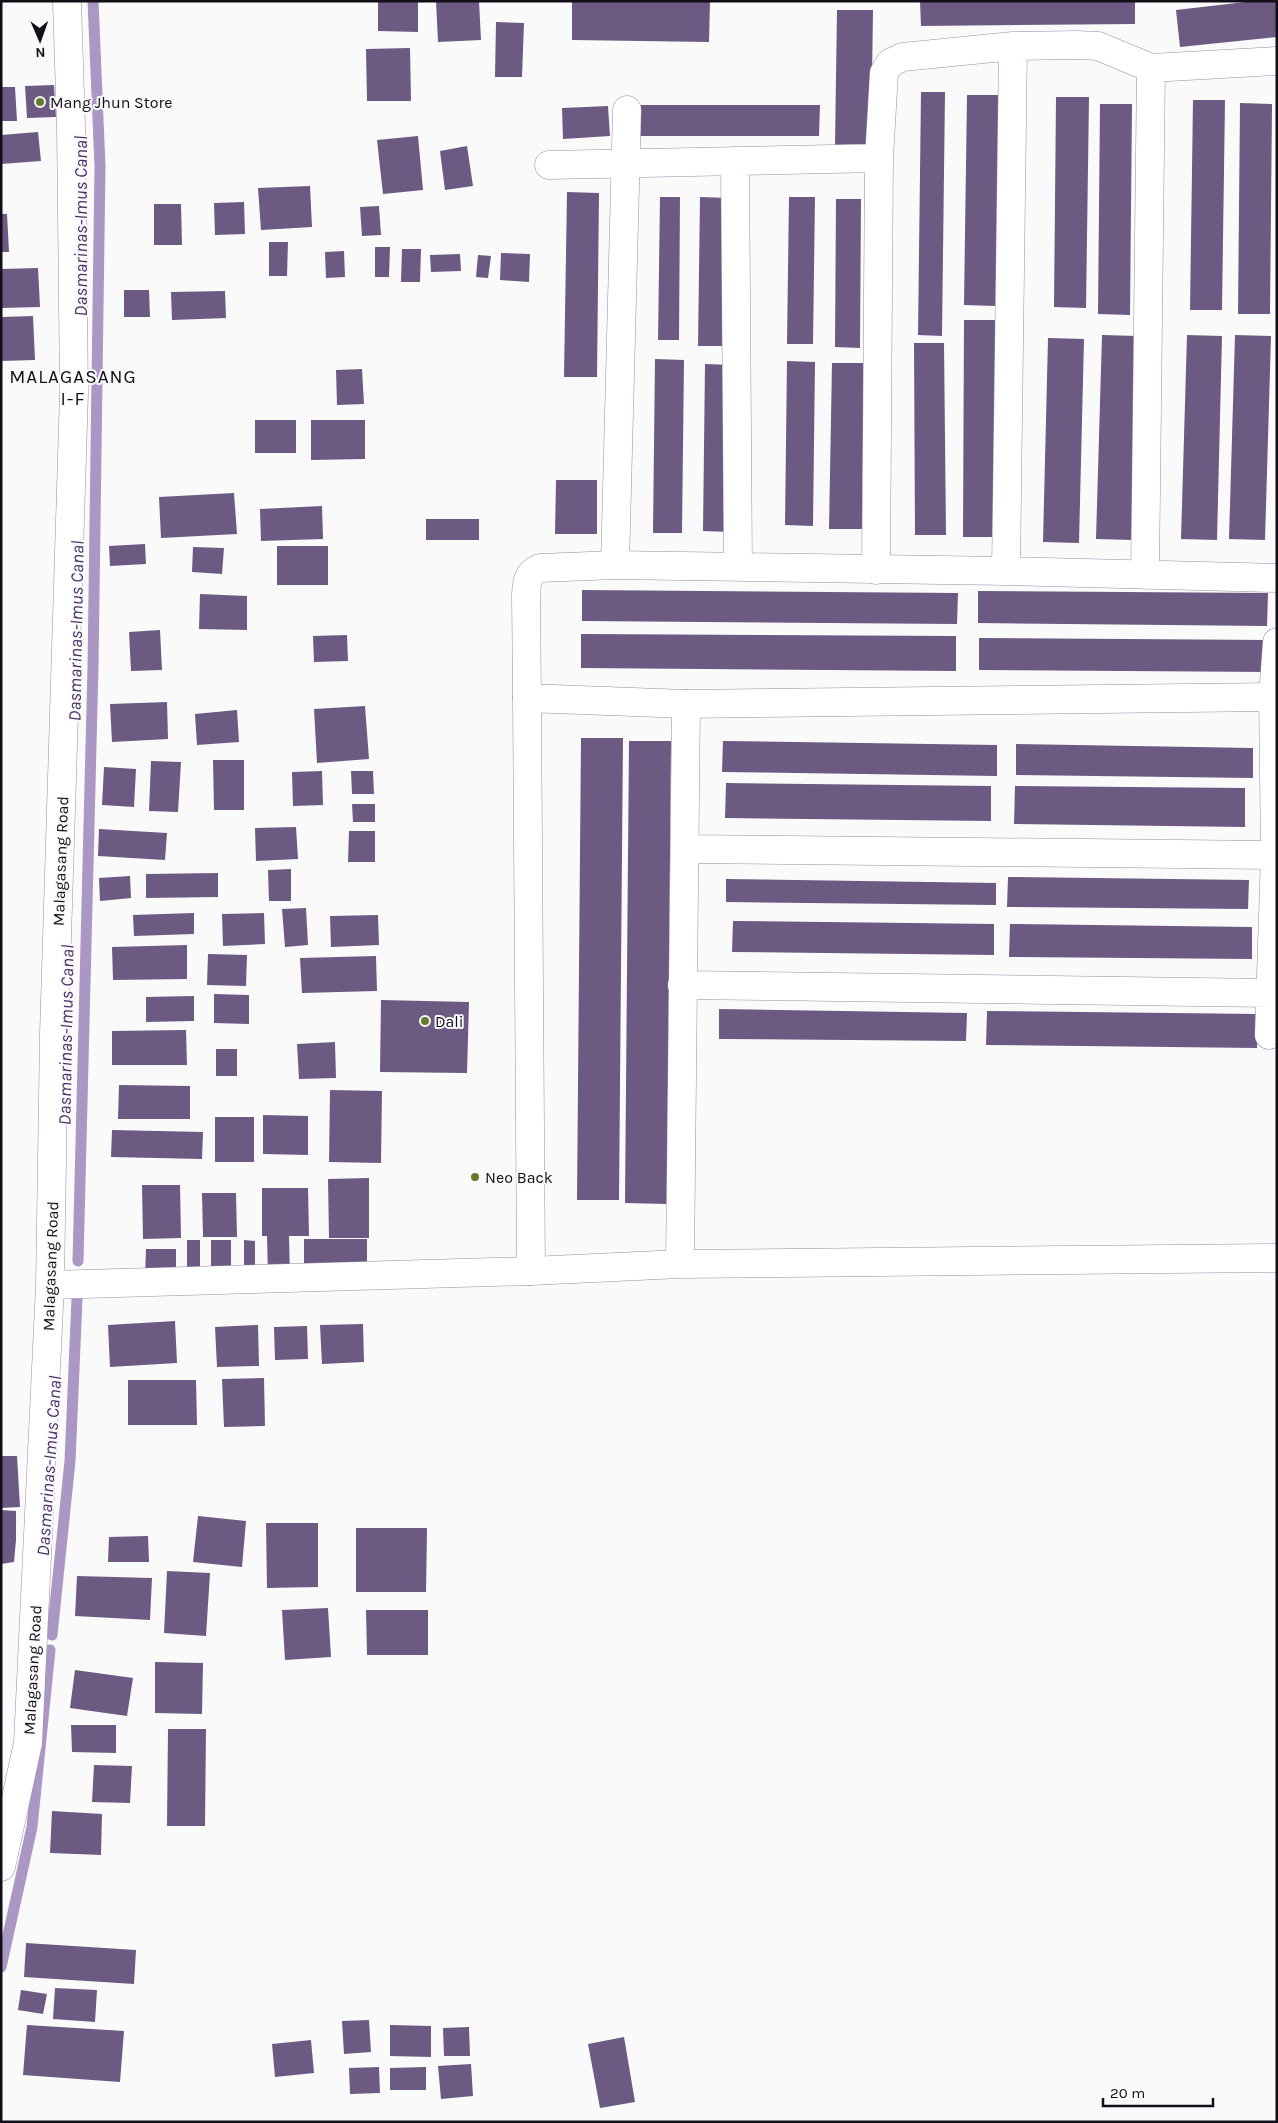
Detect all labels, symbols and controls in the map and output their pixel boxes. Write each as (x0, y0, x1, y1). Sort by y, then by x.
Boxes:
north arrow (15, 15, 65, 65)
text: N (35, 44, 46, 61)
place label: Mang Jhun Store (50, 93, 173, 112)
marker: Mang Jhun Store (34, 96, 46, 108)
water label: Dasmarinas-Imus Canal (70, 135, 92, 316)
district label: MALAGASANG I-F (9, 366, 137, 410)
water label: Dasmarinas-Imus Canal (63, 540, 89, 722)
street label: Malagasang Road (49, 796, 72, 926)
water label: Dasmarinas-Imus Canal (53, 944, 79, 1126)
place label: Dali (435, 1012, 464, 1031)
marker: Dali (419, 1015, 431, 1027)
place label: Neo Back (485, 1168, 553, 1187)
marker: Neo Back (469, 1171, 481, 1183)
street label: Malagasang Road (39, 1201, 62, 1331)
water label: Dasmarinas-Imus Canal (32, 1375, 66, 1557)
street label: Malagasang Road (20, 1605, 45, 1735)
scale bar (1103, 2076, 1213, 2108)
text: 20 m (1110, 2084, 1145, 2102)

